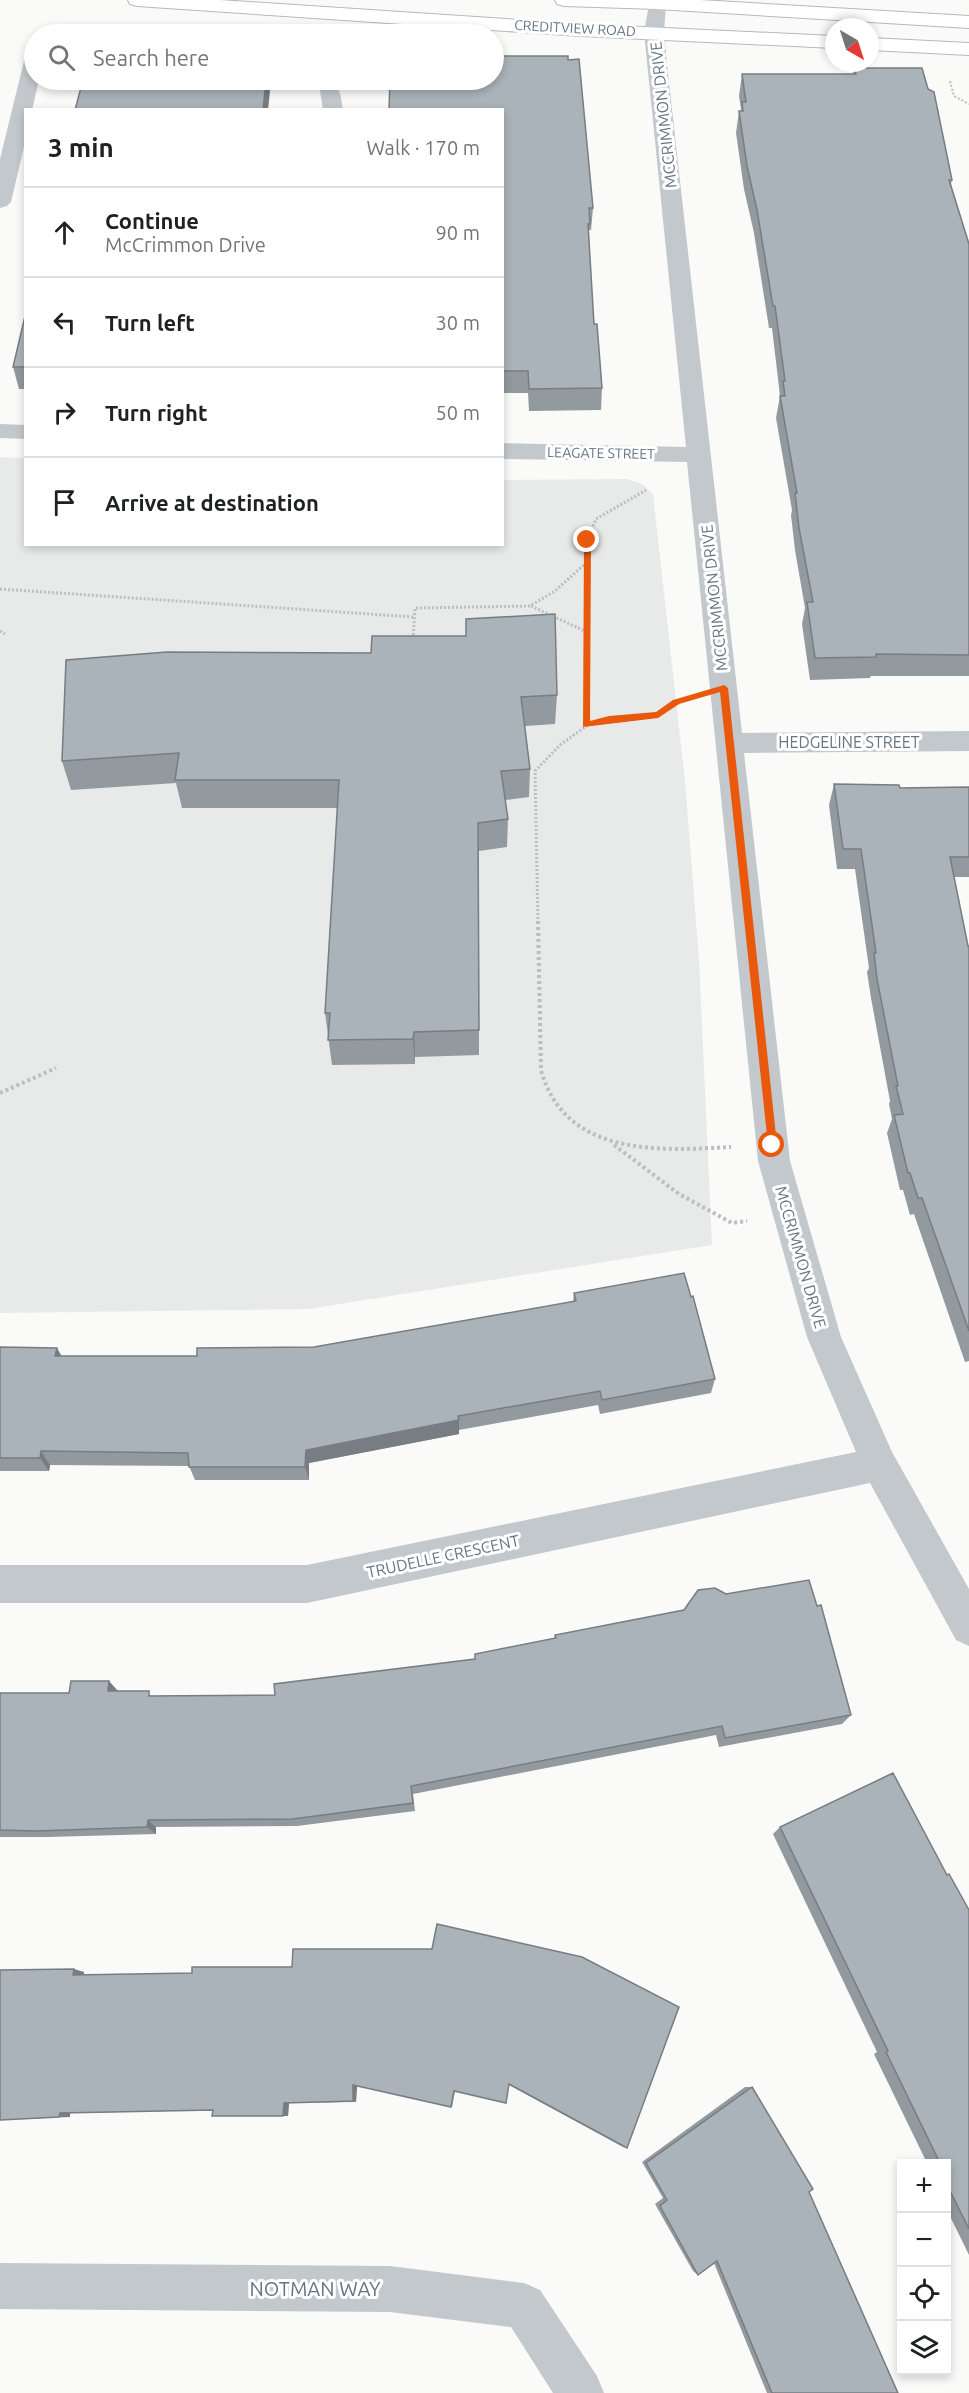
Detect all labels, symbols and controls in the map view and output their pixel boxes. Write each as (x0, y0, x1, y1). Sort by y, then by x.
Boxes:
street label: CREDITVIEW ROAD (514, 17, 636, 39)
north arrow (825, 18, 879, 72)
search box (24, 24, 504, 90)
icon: search (45, 41, 78, 74)
street label: MCCRIMMON DRIVE (646, 41, 680, 189)
text: Search here (93, 45, 209, 70)
text: 3 min (48, 133, 114, 162)
text: Walk · 170 m (367, 136, 480, 159)
text: Continue (105, 208, 199, 233)
icon: ahead (48, 216, 81, 249)
text: 90 m (436, 221, 480, 244)
text: McCrimmon Drive (105, 233, 266, 256)
icon: left (48, 306, 81, 339)
text: Turn left (105, 310, 195, 335)
text: 30 m (436, 311, 480, 334)
icon: right (48, 396, 81, 429)
text: Turn right (105, 400, 207, 425)
text: 50 m (436, 401, 480, 424)
street label: LEAGATE STREET (547, 444, 655, 462)
icon: arrive (48, 486, 81, 519)
text: Arrive at destination (105, 490, 319, 515)
street label: MCCRIMMON DRIVE (697, 524, 731, 672)
route end (573, 526, 599, 552)
street label: HEDGELINE STREET (778, 733, 920, 751)
route start (758, 1131, 784, 1157)
street label: MCCRIMMON DRIVE (772, 1184, 830, 1330)
street label: TRUDELLE CRESCENT (365, 1531, 521, 1581)
map controls (897, 2159, 951, 2375)
button: + (897, 2159, 951, 2213)
button: − (897, 2213, 951, 2267)
button: locate (897, 2267, 951, 2321)
street label: NOTMAN WAY (249, 2277, 381, 2300)
button: layers (897, 2321, 951, 2375)

